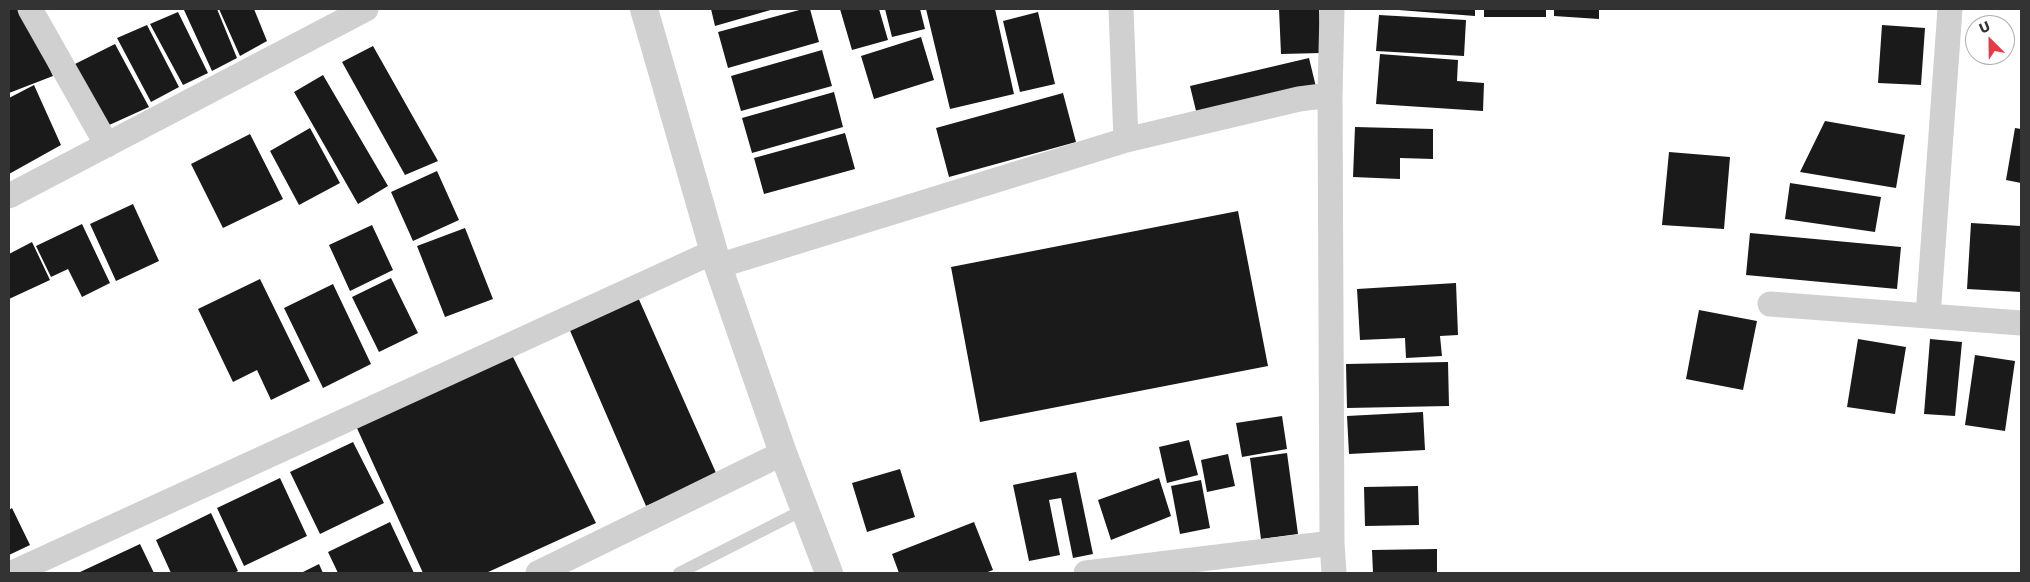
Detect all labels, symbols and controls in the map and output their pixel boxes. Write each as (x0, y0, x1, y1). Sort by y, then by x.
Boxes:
north arrow (1965, 15, 2015, 65)
text: U (1976, 17, 1992, 36)

